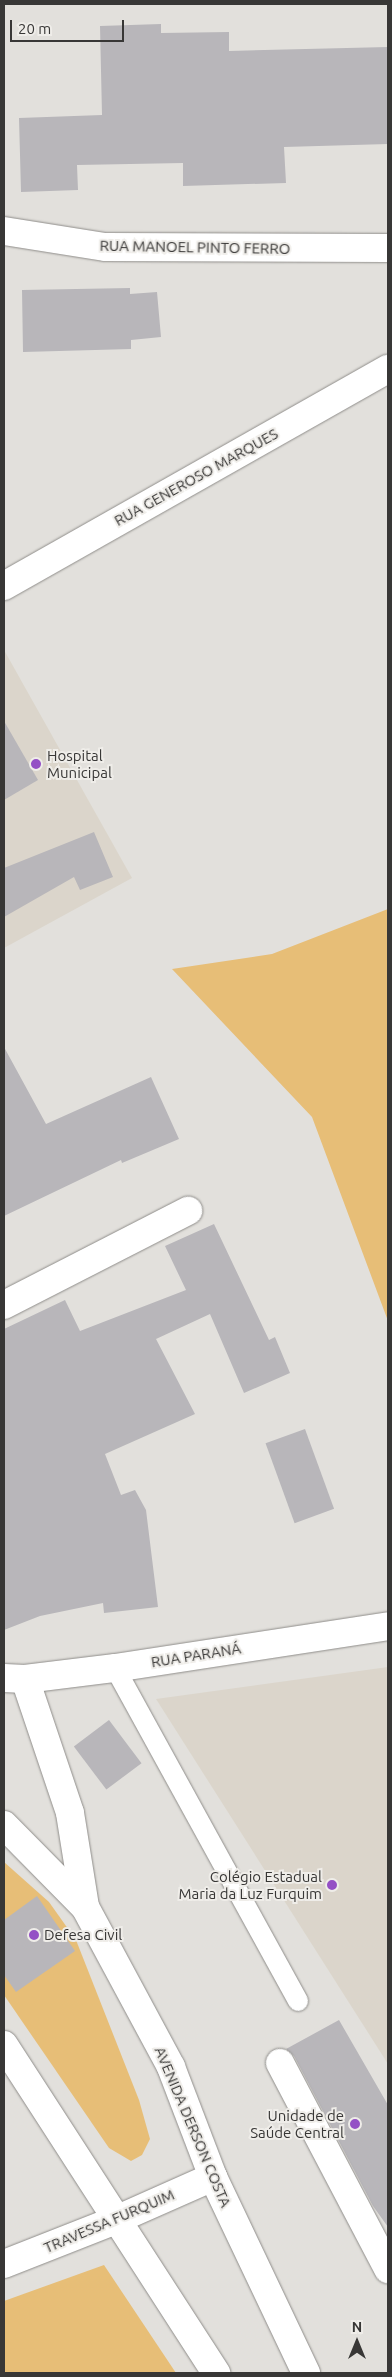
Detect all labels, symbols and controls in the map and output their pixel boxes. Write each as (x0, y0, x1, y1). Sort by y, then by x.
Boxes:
scale bar (12, 10, 126, 42)
text: 20 m (18, 20, 51, 37)
street label: RUA MANOEL PINTO FERRO (100, 236, 290, 258)
street label: RUA GENEROSO MARQUES (111, 424, 281, 530)
place label: Hospital Municipal (47, 746, 112, 781)
marker: Hospital Municipal (29, 757, 43, 771)
street label: RUA PARANÁ (150, 1639, 242, 1671)
place label: Colégio Estadual Maria da Luz Furquim (178, 1867, 322, 1902)
marker: Colégio Estadual Maria da Luz Furquim (326, 1879, 338, 1891)
place label: Defesa Civil (44, 1926, 122, 1944)
marker: Defesa Civil (28, 1929, 40, 1941)
street label: AVENIDA DERSON COSTA (151, 2044, 235, 2210)
place label: Unidade de Saúde Central (250, 2106, 344, 2141)
marker: Unidade de Saúde Central (348, 2117, 362, 2131)
street label: TRAVESSA FURQUIM (41, 2185, 177, 2257)
north arrow (332, 2317, 382, 2367)
text: N (352, 2319, 362, 2335)

